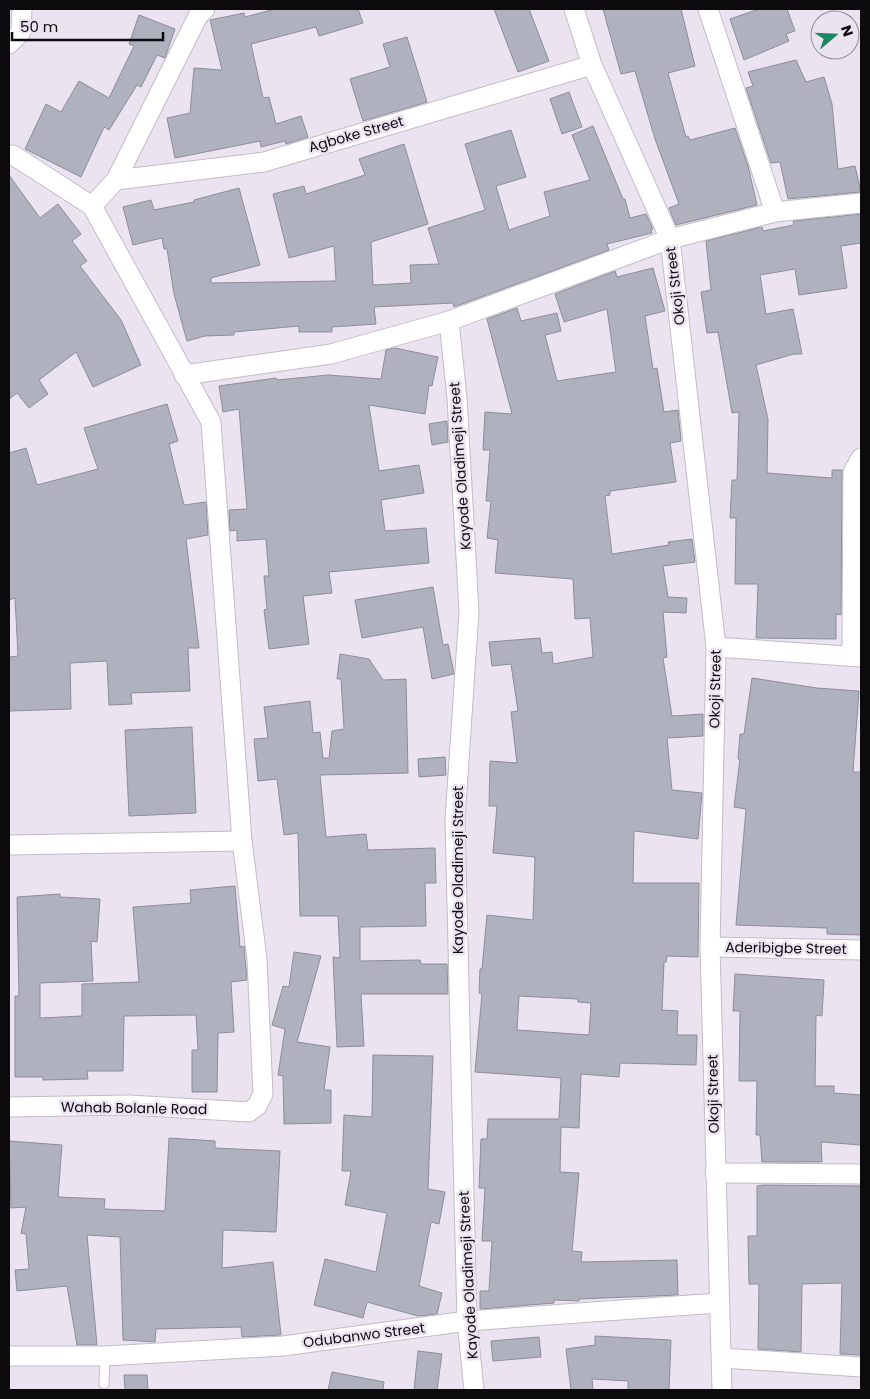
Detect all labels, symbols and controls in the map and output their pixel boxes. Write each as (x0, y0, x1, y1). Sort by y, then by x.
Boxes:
scale bar (12, 10, 164, 42)
north arrow (810, 10, 860, 60)
text: 50 m (20, 16, 58, 37)
text: N (836, 23, 858, 39)
street label: Agboke Street (306, 111, 406, 157)
street label: Okoji Street (660, 246, 690, 326)
street label: Kayode Oladimeji Street (444, 381, 476, 551)
street label: Okoji Street (704, 649, 726, 729)
street label: Kayode Oladimeji Street (448, 786, 468, 954)
street label: Aderibigbe Street (725, 937, 847, 959)
street label: Okoji Street (702, 1054, 724, 1134)
street label: Wahab Bolanle Road (61, 1097, 207, 1119)
street label: Kayode Oladimeji Street (454, 1191, 482, 1359)
street label: Odubanwo Street (302, 1318, 426, 1352)

